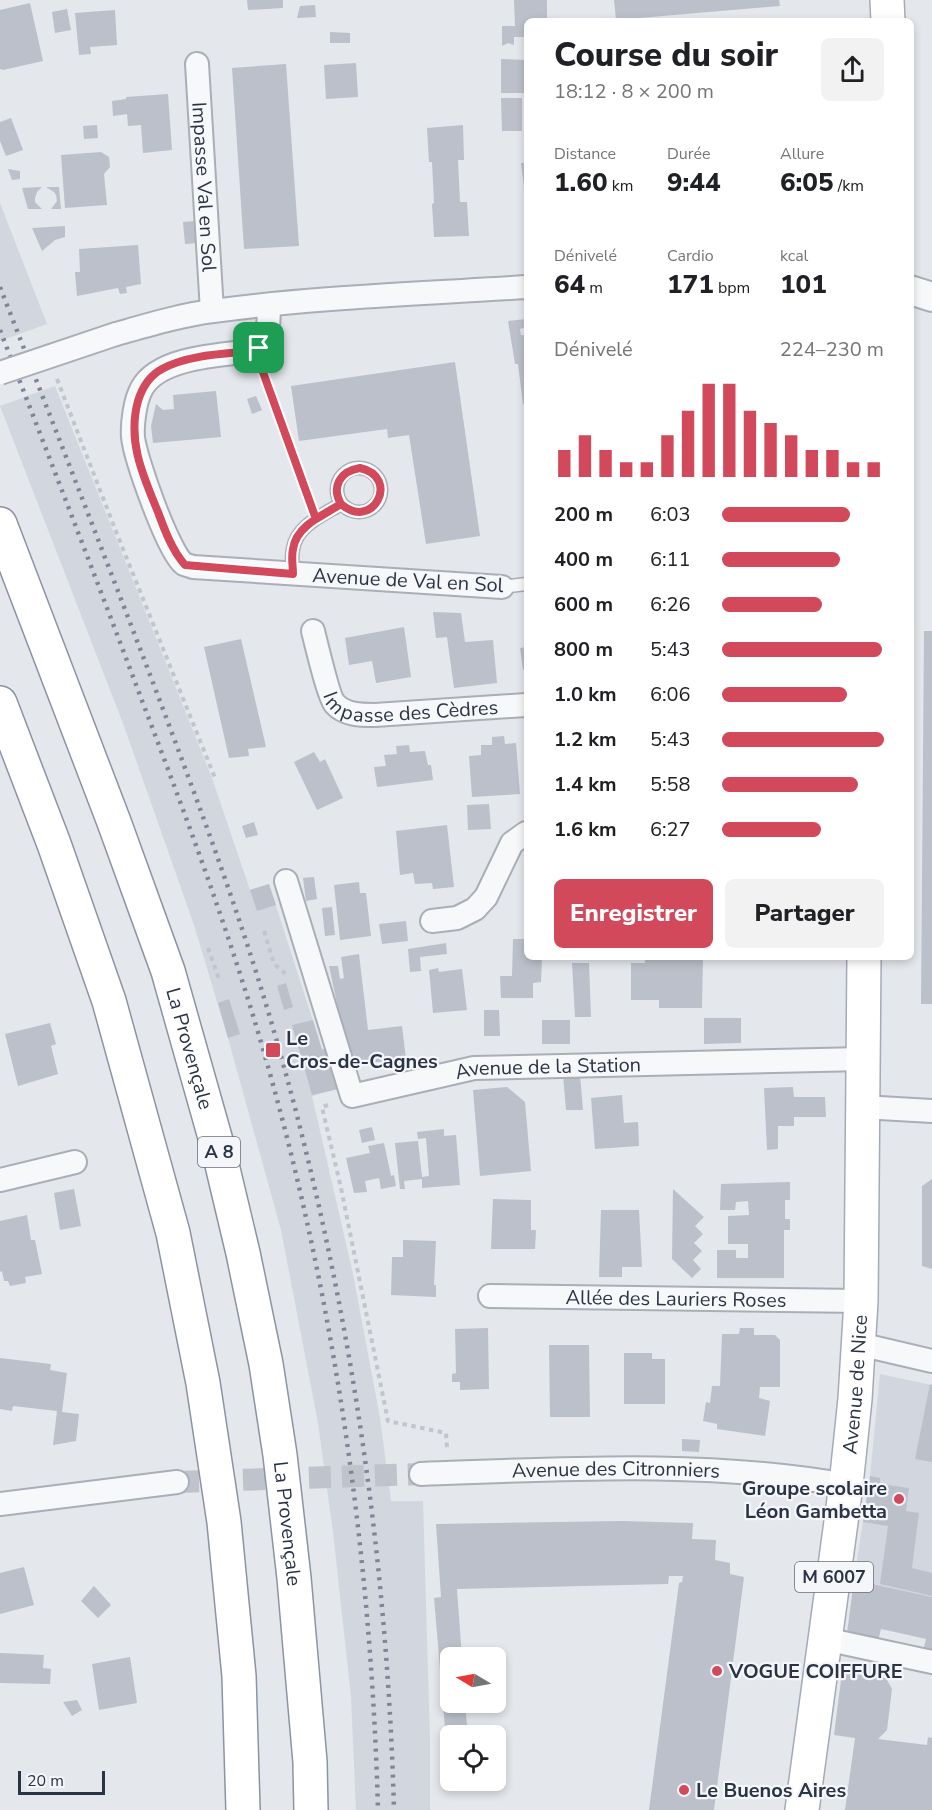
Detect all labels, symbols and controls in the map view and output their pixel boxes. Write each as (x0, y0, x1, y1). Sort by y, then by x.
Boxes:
text: Course du soir (554, 33, 778, 78)
button: share (821, 38, 884, 101)
text: 18:12 · 8 × 200 m (554, 78, 714, 105)
street label: Impasse Val en Sol (185, 101, 223, 273)
text: Distance (554, 143, 616, 165)
text: Durée (667, 143, 711, 165)
text: Allure (780, 143, 824, 165)
text: 1.60 (554, 165, 608, 200)
text: 9:44 (667, 165, 721, 200)
text: 6:05 (780, 165, 834, 200)
text: km (608, 175, 633, 197)
text: /km (834, 175, 864, 197)
text: Dénivelé (554, 245, 617, 267)
text: Cardio (667, 245, 714, 267)
text: kcal (780, 245, 808, 267)
text: 64 (554, 267, 585, 302)
text: 171 (667, 267, 714, 302)
text: 101 (780, 267, 827, 302)
text: m (585, 277, 603, 299)
text: bpm (714, 277, 750, 299)
pin (233, 322, 284, 373)
icon: arrive (242, 331, 275, 364)
text: Dénivelé (554, 336, 633, 363)
text: 224–230 m (780, 336, 884, 363)
text: 200 m (554, 501, 613, 528)
text: 6:03 (650, 501, 691, 528)
text: 400 m (554, 546, 613, 573)
text: 6:11 (650, 546, 691, 573)
street label: Avenue de Val en Sol (312, 562, 504, 599)
text: 600 m (554, 591, 613, 618)
text: 6:26 (650, 591, 691, 618)
text: 800 m (554, 636, 613, 663)
text: 5:43 (650, 636, 691, 663)
text: 1.0 km (554, 681, 617, 708)
text: 6:06 (650, 681, 691, 708)
street label: Impasse des Cèdres (316, 688, 499, 729)
text: 1.2 km (554, 726, 617, 753)
text: 5:43 (650, 726, 691, 753)
text: 1.4 km (554, 771, 617, 798)
text: 5:58 (650, 771, 691, 798)
text: 1.6 km (554, 816, 617, 843)
text: 6:27 (650, 816, 691, 843)
button: Enregistrer (554, 879, 713, 948)
button: Partager (725, 879, 884, 948)
street label: La Provençale (159, 984, 219, 1113)
place label: Le Cros-de-Cagnes (286, 1025, 438, 1075)
marker: Le Cros-de-Cagnes (264, 1041, 282, 1059)
street label: Avenue de la Station (452, 1051, 641, 1086)
road number: A 8 (198, 1137, 240, 1167)
street label: Allée des Lauriers Roses (565, 1284, 787, 1314)
street label: Avenue de Nice (836, 1314, 874, 1456)
street label: Avenue des Citronniers (511, 1455, 721, 1485)
street label: La Provençale (267, 1460, 308, 1587)
place label: Groupe scolaire Léon Gambetta (742, 1475, 887, 1525)
marker: Groupe scolaire Léon Gambetta (892, 1492, 906, 1506)
road number: M 6007 (795, 1562, 873, 1592)
north arrow (440, 1647, 506, 1713)
map controls (440, 1647, 506, 1791)
place label: VOGUE COIFFURE (728, 1658, 903, 1685)
marker: VOGUE COIFFURE (710, 1664, 724, 1678)
button: locate (440, 1725, 506, 1791)
scale bar (18, 1768, 105, 1796)
text: 20 m (27, 1770, 64, 1792)
place label: Le Buenos Aires (696, 1777, 846, 1804)
marker: Le Buenos Aires (677, 1783, 691, 1797)

